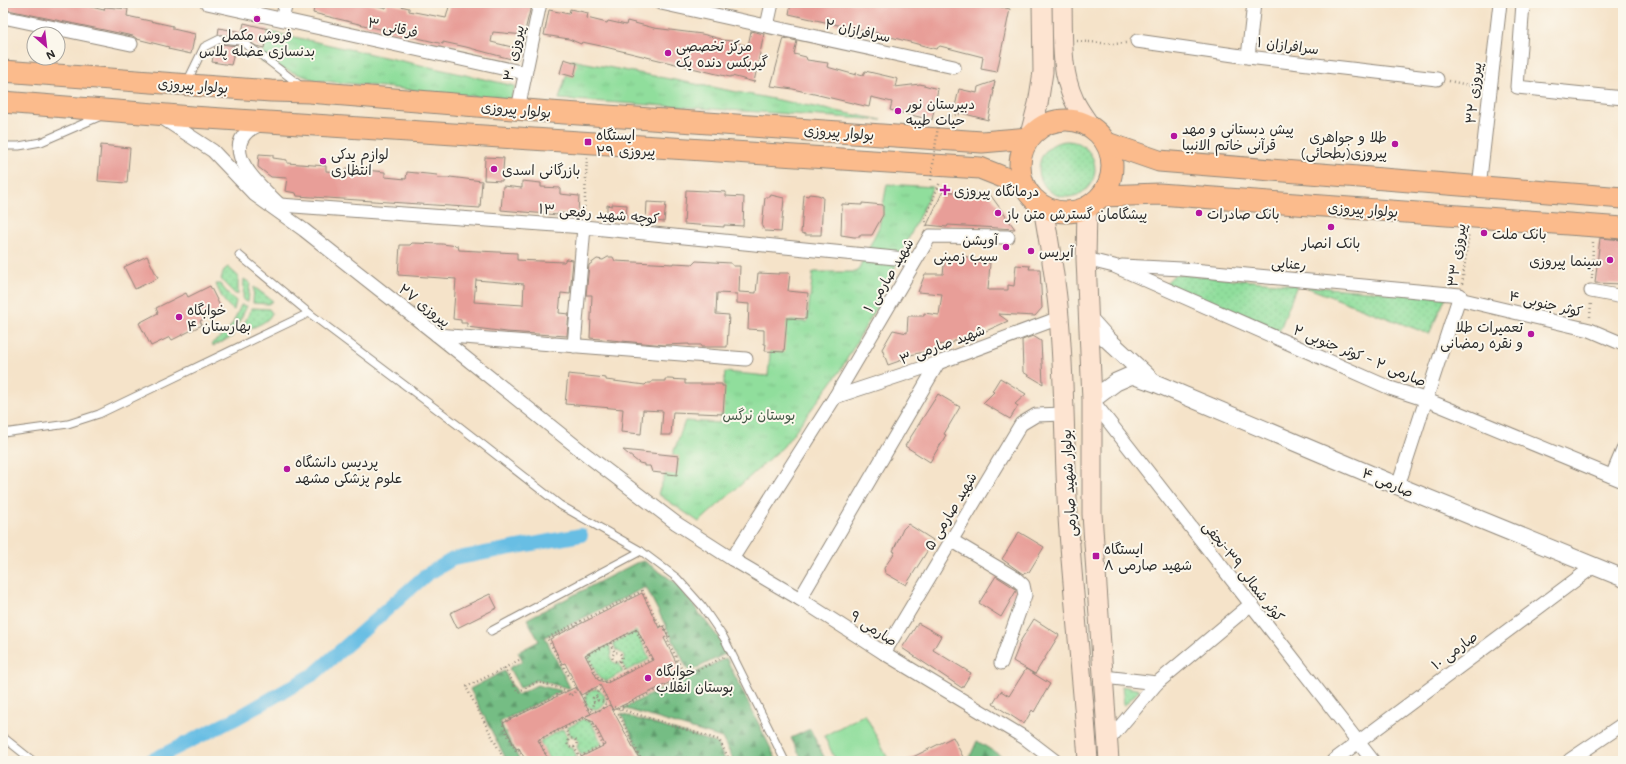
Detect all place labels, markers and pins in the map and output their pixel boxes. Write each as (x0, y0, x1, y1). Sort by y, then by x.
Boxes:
marker: فروش مکمل بدنسازی عضله پلاس (252, 14, 262, 24)
place label: فروش مکمل بدنسازی عضله پلاس (199, 25, 315, 61)
place label: مرکز تخصصی گیربکس دنده یک (676, 36, 768, 71)
marker: مرکز تخصصی گیربکس دنده یک (663, 48, 673, 58)
place label: دبیرستان نور حیات طیبه (905, 94, 975, 129)
marker: دبیرستان نور حیات طیبه (893, 106, 903, 116)
place label: پیش دبستانی و مهد قرآنی خاتم الانبیا (1182, 119, 1294, 156)
place label: ایستگاه پیروزی ۲۹ (596, 125, 655, 161)
place label: طلا و جواهری پیروزی(بطحائی) (1301, 127, 1387, 163)
marker: پیش دبستانی و مهد قرآنی خاتم الانبیا (1169, 131, 1179, 141)
marker: ایستگاه پیروزی ۲۹ (583, 137, 593, 147)
marker: طلا و جواهری پیروزی(بطحائی) (1390, 139, 1400, 149)
place label: لوازم یدکی انتظاری (331, 144, 389, 179)
marker: لوازم یدکی انتظاری (318, 156, 328, 166)
place label: بازرگانی اسدی (502, 160, 580, 179)
marker: بازرگانی اسدی (489, 164, 499, 174)
place label: درمانگاه پیروزی (954, 181, 1039, 201)
marker: درمانگاه پیروزی (939, 184, 951, 196)
place label: پیشگامان گسترش متن باز (1005, 204, 1147, 224)
place label: بانک صادرات (1207, 204, 1280, 223)
marker: پیشگامان گسترش متن باز (993, 208, 1003, 218)
marker: بانک صادرات (1194, 208, 1204, 218)
marker: بانک انصار (1326, 222, 1336, 232)
place label: بانک ملت (1492, 224, 1547, 243)
marker: بانک ملت (1479, 228, 1489, 238)
place label: آویشن سیب زمینی (934, 230, 999, 265)
place label: بانک انصار (1301, 233, 1360, 252)
marker: آویشن سیب زمینی (1001, 242, 1011, 252)
place label: آیریس (1039, 242, 1074, 261)
marker: آیریس (1026, 246, 1036, 256)
place label: سینما پیروزی (1529, 251, 1602, 271)
marker: سینما پیروزی (1605, 255, 1615, 265)
place label: خوابگاه بهارستان ۴ (187, 300, 251, 335)
marker: خوابگاه بهارستان ۴ (174, 312, 184, 322)
place label: تعمیرات طلا و نقره رمضانی (1440, 317, 1524, 352)
marker: تعمیرات طلا و نقره رمضانی (1526, 329, 1536, 339)
place label: پردیس دانشگاه علوم پزشکی مشهد (295, 452, 402, 489)
marker: پردیس دانشگاه علوم پزشکی مشهد (282, 464, 292, 474)
place label: ایستگاه شهید صارمی ۸ (1104, 539, 1192, 574)
marker: ایستگاه شهید صارمی ۸ (1091, 551, 1101, 561)
place label: خوابگاه بوستان انقلاب (656, 661, 733, 696)
marker: خوابگاه بوستان انقلاب (643, 673, 653, 683)

